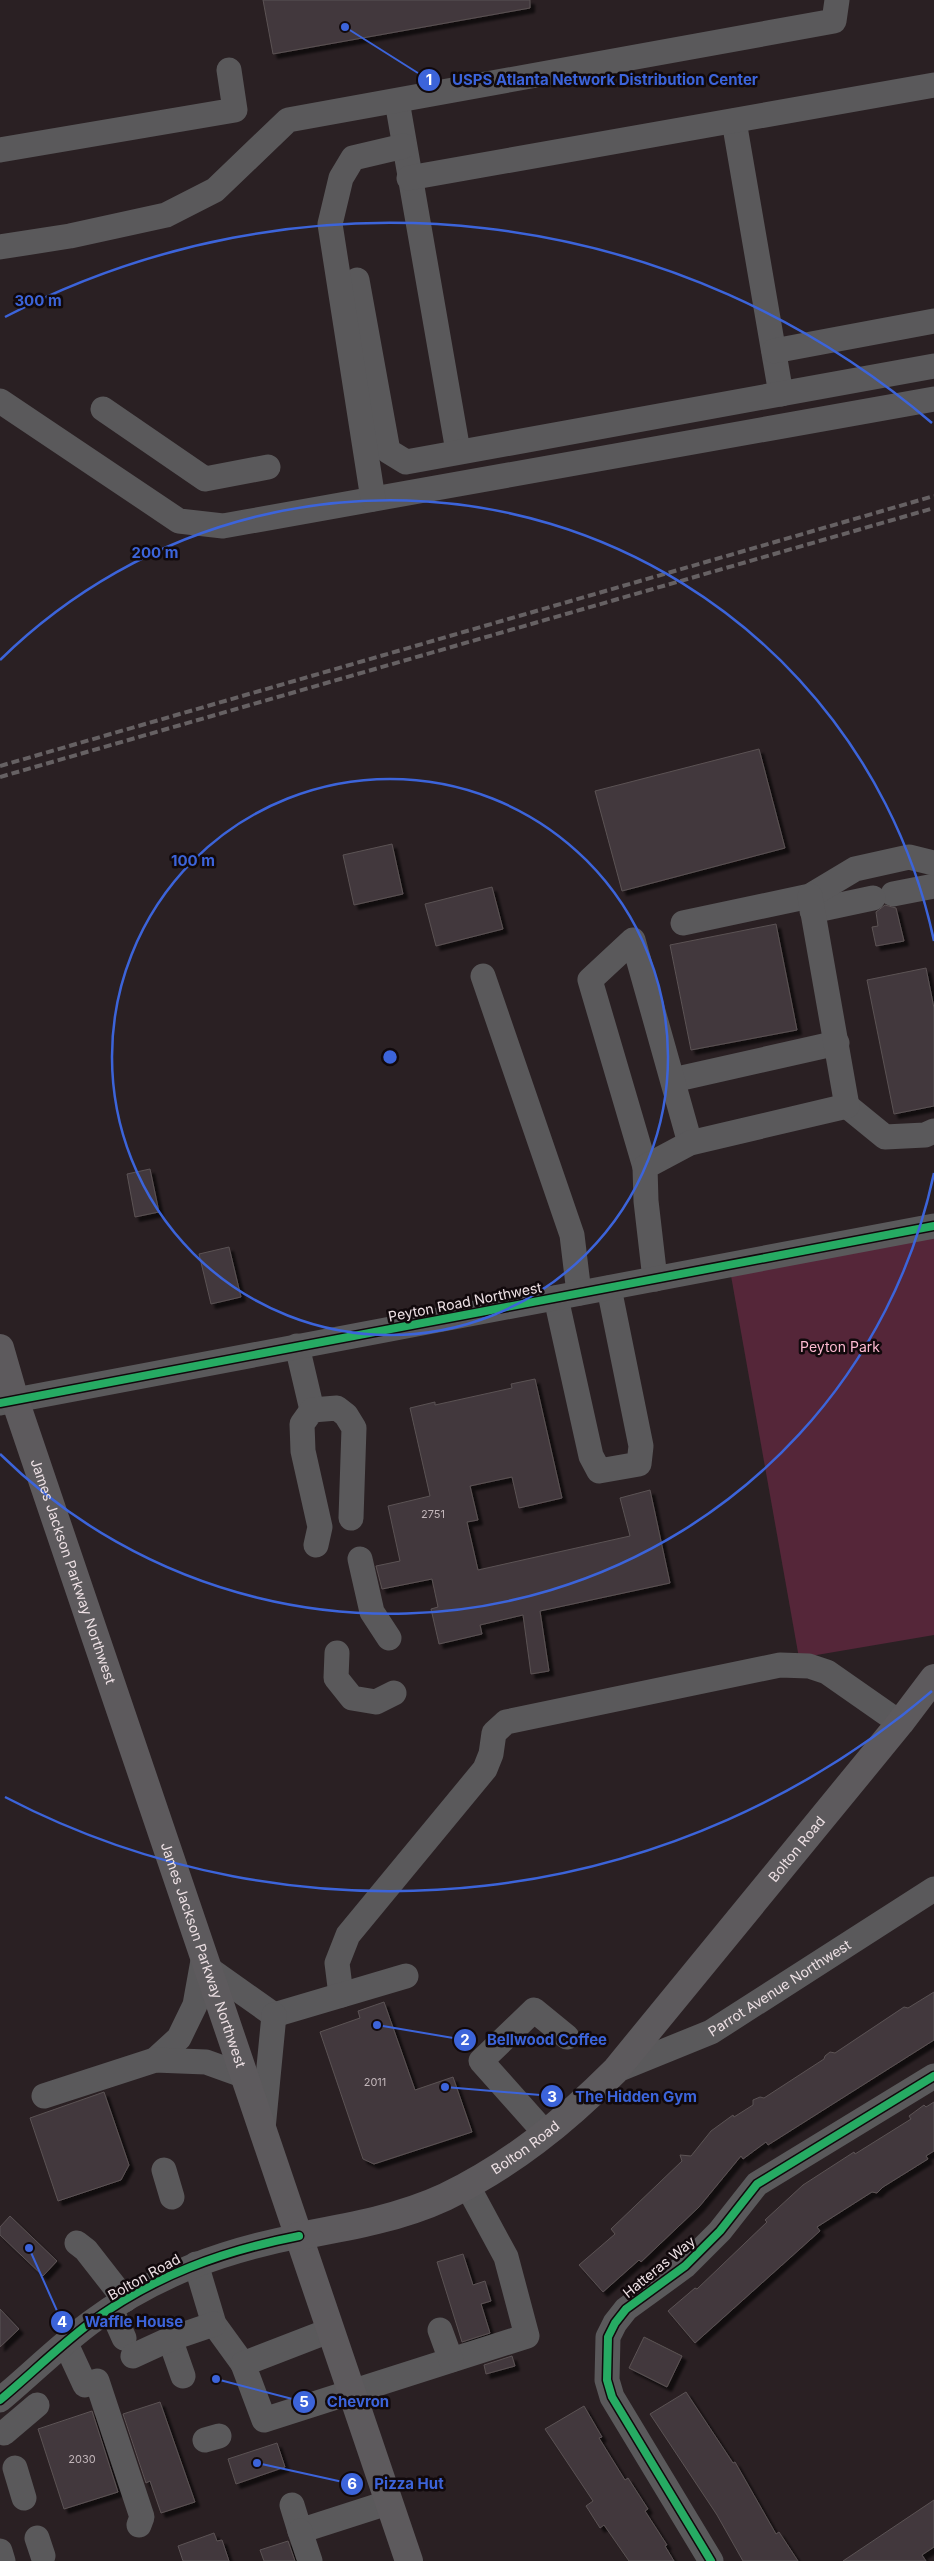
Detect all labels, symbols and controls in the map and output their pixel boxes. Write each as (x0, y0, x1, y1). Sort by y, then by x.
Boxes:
callout: USPS Atlanta Network Distribution Center (417, 65, 768, 95)
text: 1 (426, 70, 432, 89)
text: USPS Atlanta Network Distribution Center (452, 70, 758, 89)
text: 300 m (14, 291, 62, 310)
text: 200 m (132, 543, 178, 562)
text: 100 m (171, 851, 215, 870)
centre of rings (381, 1048, 399, 1066)
street label: Peyton Road Northwest (387, 1278, 544, 1325)
park label: Peyton Park (800, 1338, 880, 1355)
street label: James Jackson Parkway Northwest (27, 1456, 120, 1686)
house number: 2751 (421, 1507, 445, 1521)
street label: Bolton Road (764, 1812, 828, 1885)
street label: James Jackson Parkway Northwest (158, 1840, 250, 2070)
street label: Parrot Avenue Northwest (705, 1935, 854, 2040)
callout: Bellwood Coffee (452, 2025, 617, 2055)
text: 2 (460, 2030, 470, 2049)
text: Bellwood Coffee (487, 2030, 607, 2049)
house number: 2011 (364, 2075, 386, 2089)
callout: The Hidden Gym (540, 2081, 706, 2111)
text: 3 (547, 2087, 557, 2106)
text: The Hidden Gym (575, 2087, 697, 2106)
street label: Bolton Road (488, 2117, 563, 2177)
street label: Hatteras Way (619, 2232, 698, 2301)
street label: Bolton Road (105, 2250, 183, 2303)
callout: Waffle House (50, 2307, 193, 2337)
text: 4 (57, 2312, 67, 2331)
text: Waffle House (85, 2312, 183, 2331)
callout: Chevron (291, 2387, 399, 2417)
text: 5 (299, 2392, 309, 2411)
text: Chevron (327, 2392, 389, 2411)
house number: 2030 (68, 2452, 96, 2466)
callout: Pizza Hut (340, 2469, 454, 2499)
text: 6 (347, 2474, 357, 2493)
text: Pizza Hut (374, 2474, 444, 2493)

